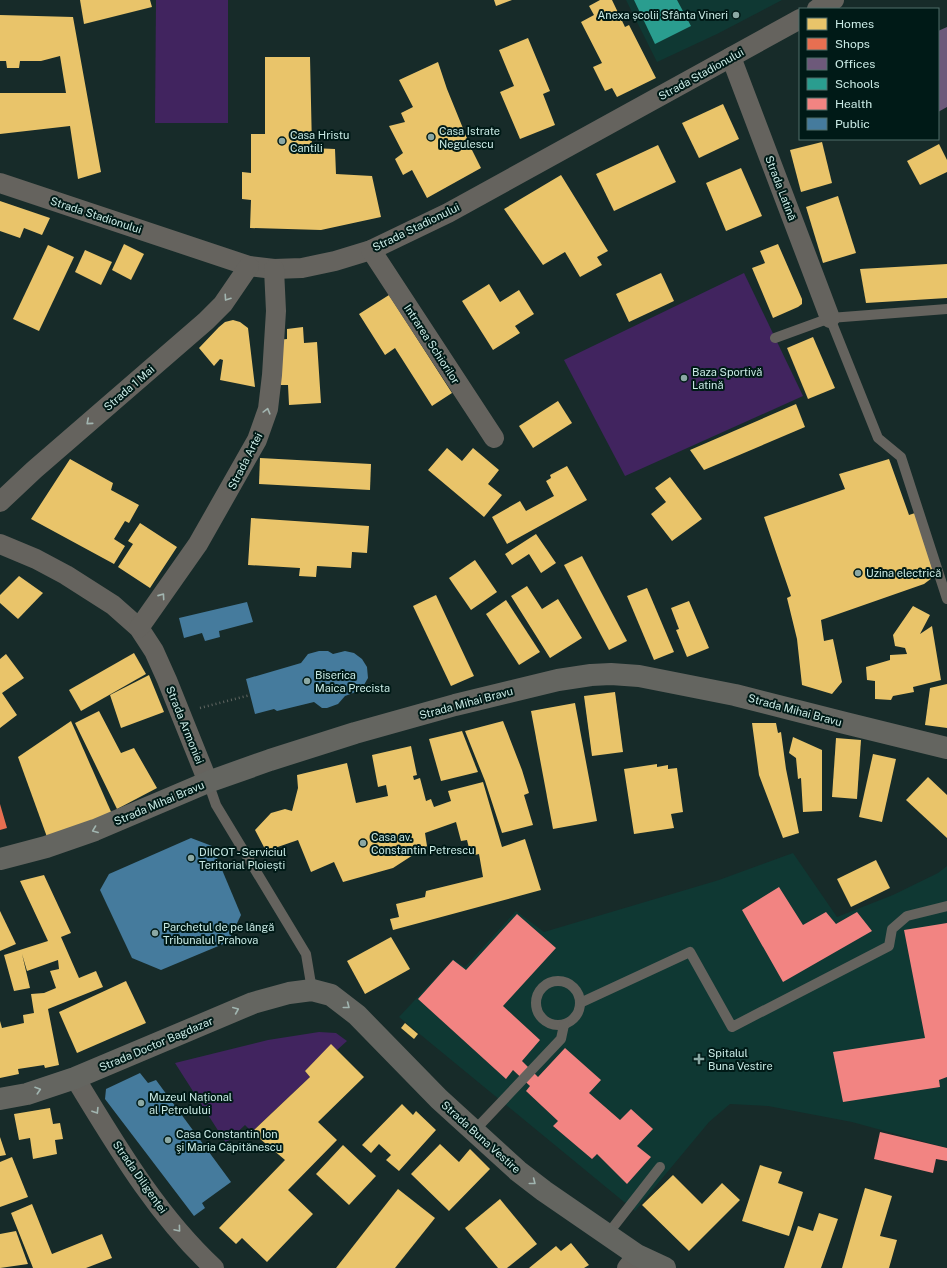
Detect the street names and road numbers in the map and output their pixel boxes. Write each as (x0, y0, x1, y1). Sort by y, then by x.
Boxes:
street label: Strada Stadionului (656, 46, 746, 102)
street label: Strada Latină (763, 154, 799, 222)
street label: Strada Stadionului (49, 195, 143, 235)
street label: Strada Stadionului (371, 201, 461, 253)
street label: Intrarea Schiorilor (402, 302, 462, 386)
street label: Strada 1 Mai (101, 363, 157, 413)
street label: Strada Artei (226, 431, 264, 491)
street label: Strada Armoniei (164, 684, 206, 766)
street label: Strada Mihai Bravu (418, 685, 514, 721)
street label: Strada Mihai Bravu (747, 692, 843, 728)
street label: Strada Mihai Bravu (112, 779, 206, 827)
street label: Strada Doctor Bagdazar (97, 1015, 215, 1073)
street label: Strada Buna Vestire (439, 1099, 523, 1175)
street label: Strada Diligenței (111, 1139, 169, 1215)

